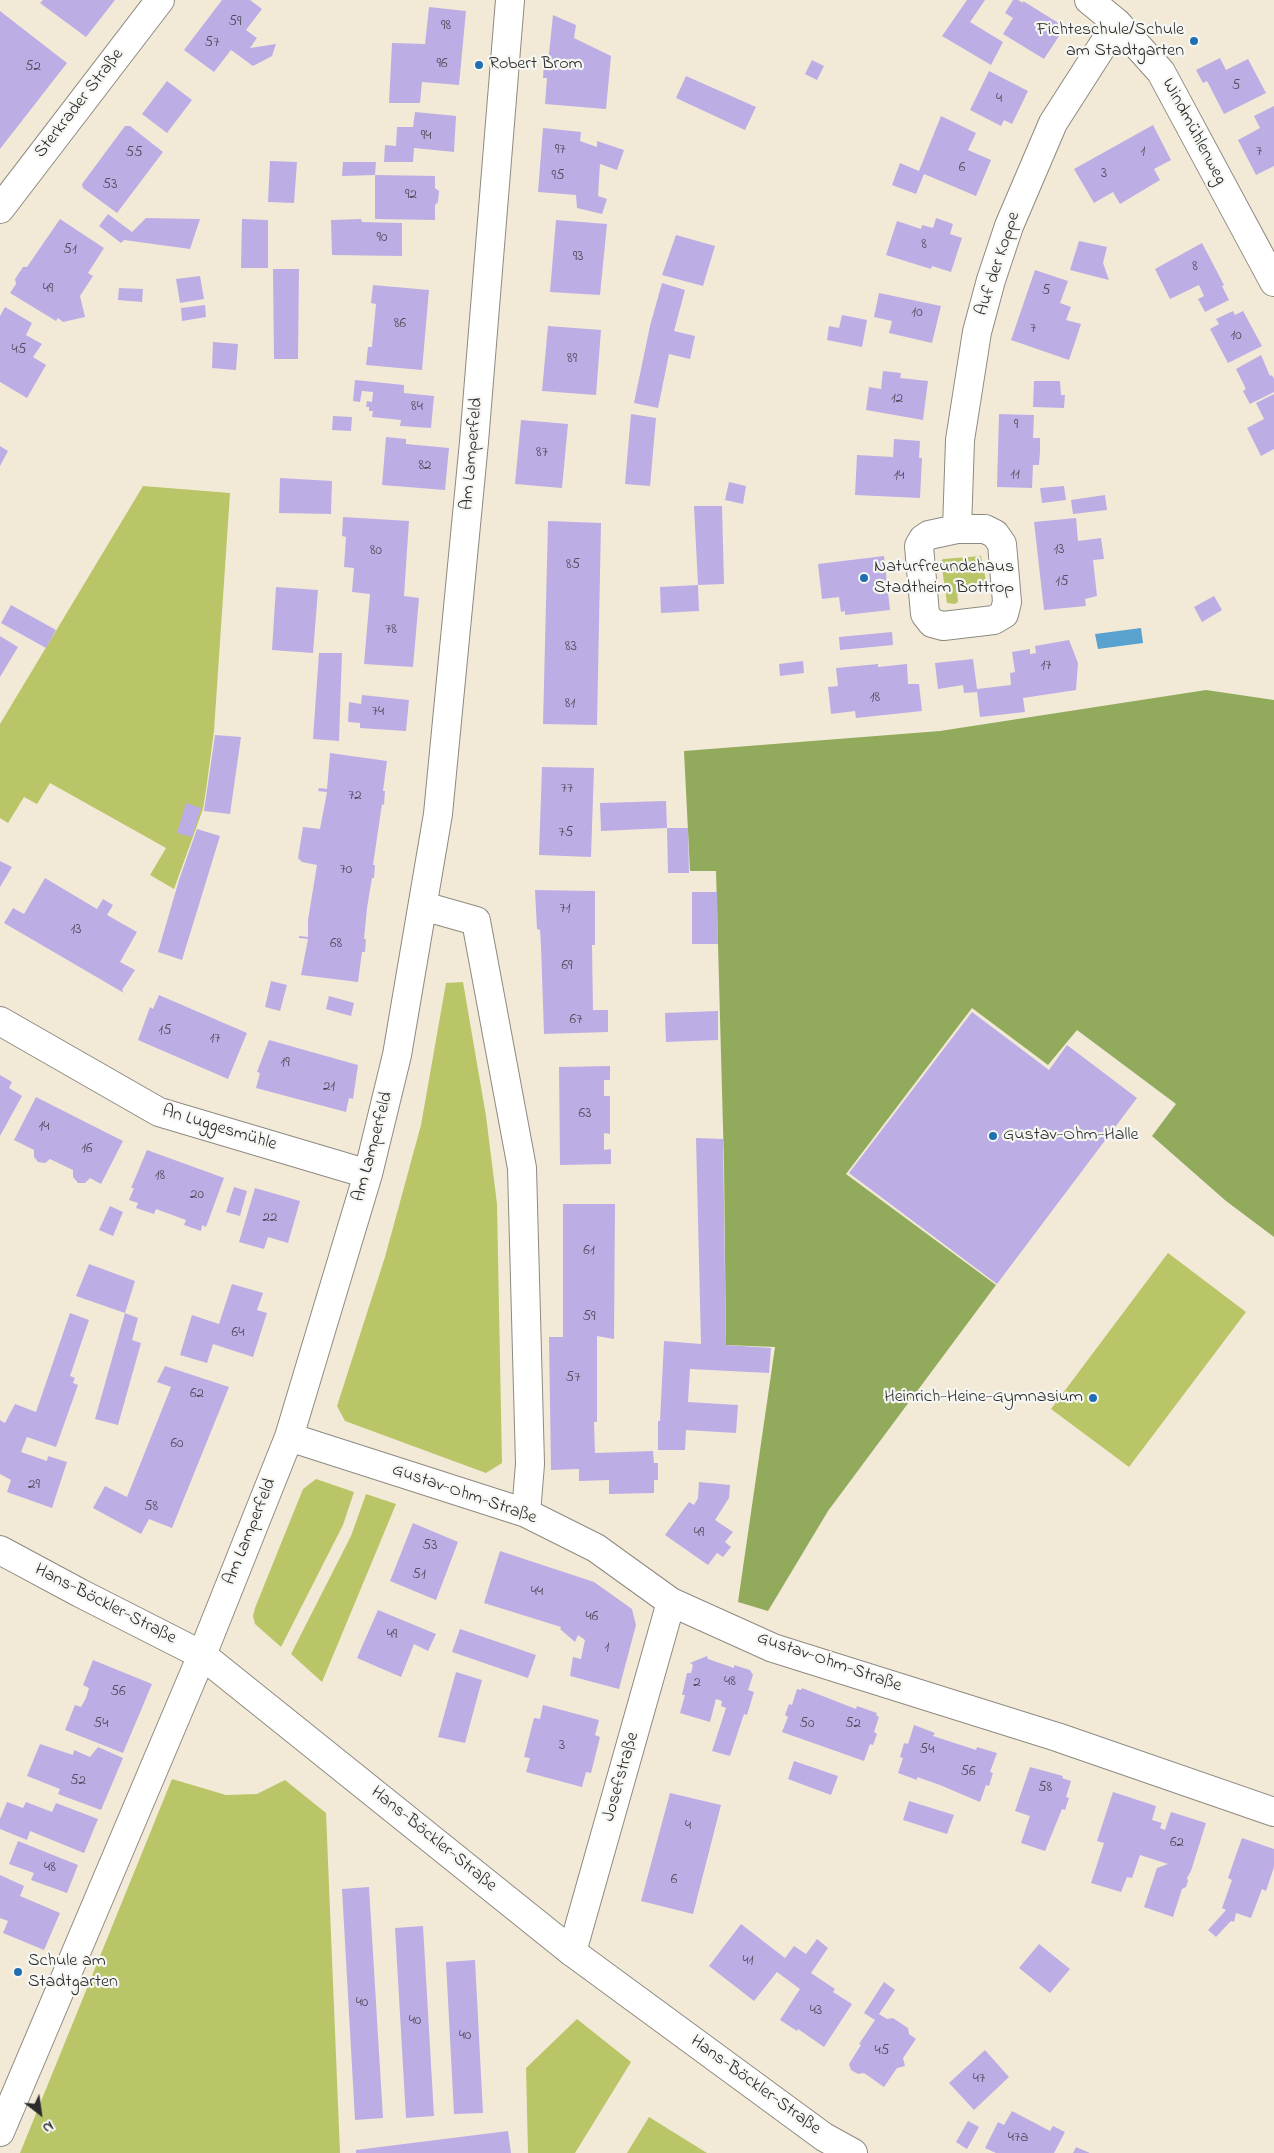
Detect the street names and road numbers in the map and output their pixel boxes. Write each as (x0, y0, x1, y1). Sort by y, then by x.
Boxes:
street label: Sterkrader Straße (31, 45, 129, 163)
street label: Windmühlenweg (1156, 75, 1230, 189)
street label: Auf der Koppe (972, 209, 1026, 319)
street label: Am Lamperfeld (457, 397, 489, 511)
street label: Am Lamperfeld (349, 1090, 399, 1204)
street label: An Luggesmühle (159, 1101, 279, 1157)
street label: Gustav-Ohm-Straße (389, 1460, 539, 1530)
street label: Am Lamperfeld (220, 1476, 282, 1588)
street label: Hans-Böckler-Straße (31, 1560, 179, 1650)
street label: Gustav-Ohm-Straße (754, 1628, 904, 1698)
street label: Josefstraße (599, 1730, 645, 1824)
street label: Hans-Böckler-Straße (366, 1782, 500, 1898)
street label: Hans-Böckler-Straße (686, 2031, 824, 2141)

